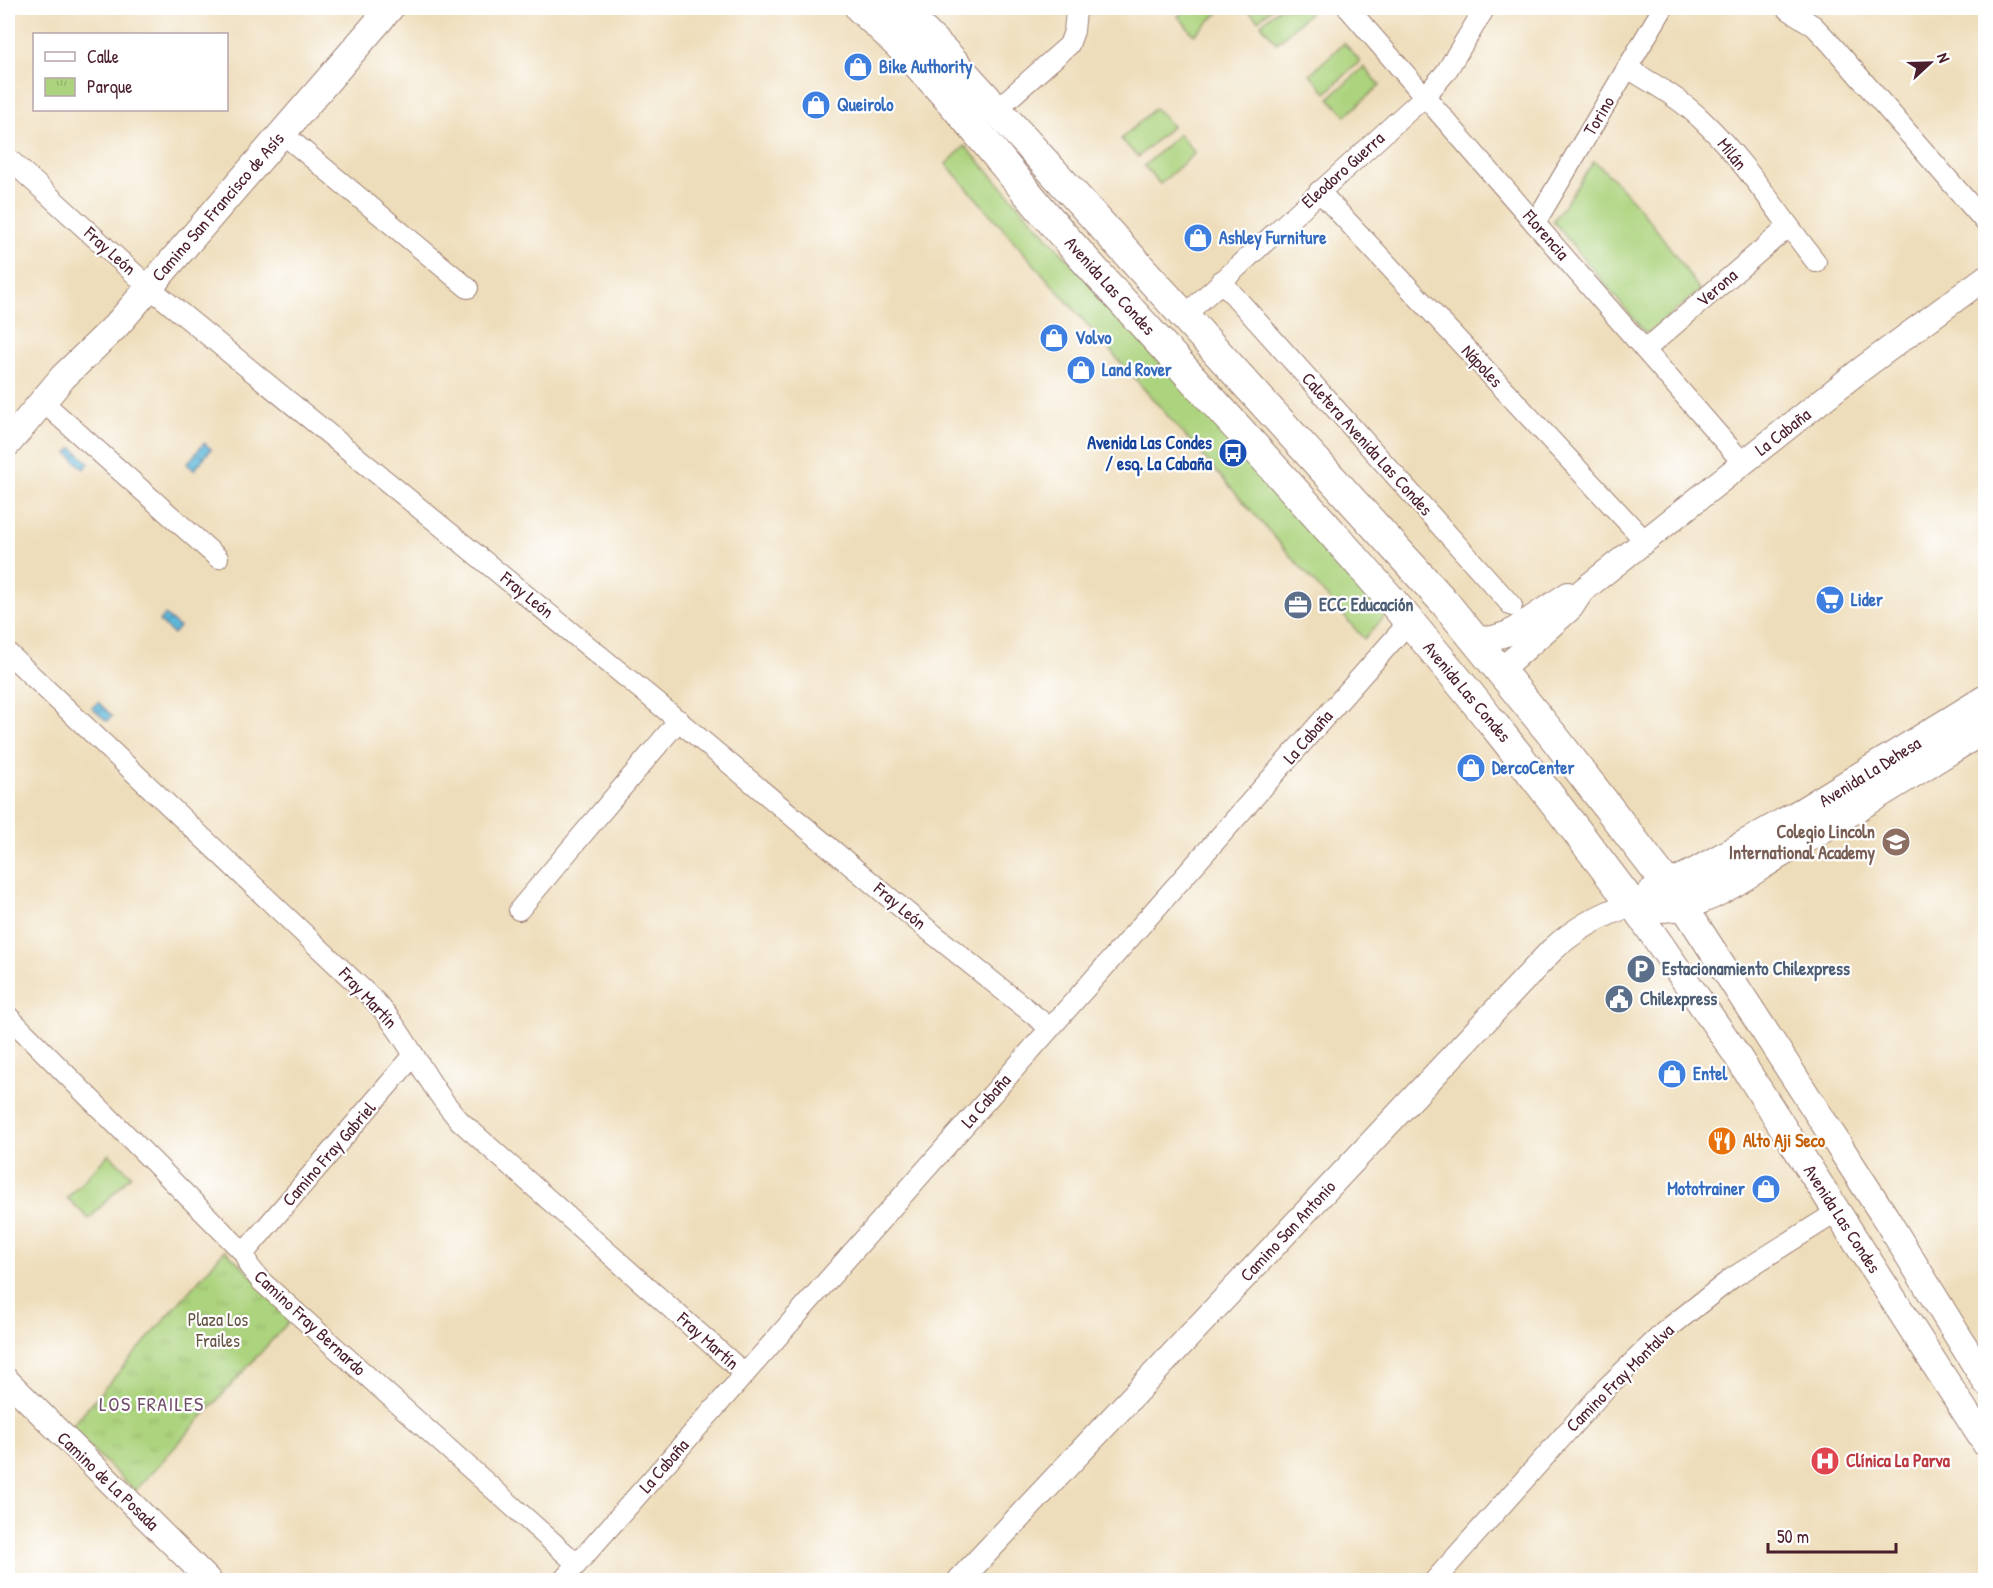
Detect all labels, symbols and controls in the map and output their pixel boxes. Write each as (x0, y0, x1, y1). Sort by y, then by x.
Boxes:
legend (33, 33, 228, 111)
north arrow (1900, 33, 1960, 93)
text: Calle (87, 44, 119, 69)
text: N (1932, 49, 1956, 66)
shop icon: Bike Authority (842, 51, 874, 83)
place label: Bike Authority (879, 54, 973, 80)
text: Parque (87, 74, 132, 99)
shop icon: Queirolo (800, 89, 832, 121)
street label: Torino (1577, 91, 1620, 140)
place label: Queirolo (837, 92, 894, 117)
street label: Eleodoro Guerra (1296, 126, 1390, 214)
street label: Camino San Francisco de Asís (146, 127, 290, 287)
street label: Milán (1712, 132, 1753, 175)
street label: Florencia (1517, 203, 1575, 265)
street label: Fray León (78, 220, 142, 281)
shop icon: Ashley Furniture (1182, 222, 1214, 254)
place label: Ashley Furniture (1219, 225, 1327, 251)
street label: Avenida Las Condes (1059, 231, 1161, 340)
street label: Verona (1691, 263, 1742, 312)
shop icon: Volvo (1038, 322, 1070, 354)
place label: Volvo (1075, 325, 1112, 350)
street label: Nápoles (1456, 339, 1509, 393)
shop icon: Land Rover (1065, 354, 1097, 386)
place label: Land Rover (1102, 357, 1172, 382)
street label: Caletera Avenida Las Condes (1296, 367, 1439, 521)
street label: La Cabaña (1750, 402, 1816, 461)
place label: Avenida Las Condes / esq. La Cabaña (1087, 430, 1213, 477)
bus stop icon: Avenida Las Condes / esq. La Cabaña (1217, 437, 1249, 469)
street label: Fray León (495, 565, 559, 624)
supermarket icon: Lider (1814, 584, 1846, 616)
place label: Lider (1851, 587, 1883, 612)
office icon: ECC Educación (1282, 589, 1314, 621)
place label: ECC Educación (1319, 592, 1413, 617)
street label: Avenida Las Condes (1418, 636, 1517, 748)
street label: La Cabaña (1277, 704, 1338, 769)
street label: Avenida La Dehesa (1814, 730, 1925, 813)
shop icon: DercoCenter (1455, 752, 1487, 784)
place label: DercoCenter (1492, 755, 1574, 780)
place label: Colegio Lincoln International Academy (1729, 819, 1875, 866)
school or university icon: Colegio Lincoln International Academy (1880, 826, 1912, 858)
street label: Fray León (868, 876, 932, 935)
parking icon: Estacionamiento Chilexpress (1625, 953, 1657, 985)
place label: Estacionamiento Chilexpress (1662, 956, 1850, 982)
street label: Fray Martín (333, 961, 403, 1034)
public building icon: Chilexpress (1603, 983, 1635, 1015)
place label: Chilexpress (1640, 986, 1717, 1012)
shop icon: Entel (1656, 1058, 1688, 1090)
place label: Entel (1693, 1061, 1728, 1086)
street label: La Cabaña (955, 1068, 1016, 1133)
street label: Camino Fray Gabriel (276, 1096, 381, 1211)
restaurant icon: Alto Aji Seco (1706, 1125, 1738, 1157)
place label: Alto Aji Seco (1743, 1128, 1826, 1153)
street label: Avenida Las Condes (1798, 1160, 1887, 1278)
shop icon: Mototrainer (1750, 1173, 1782, 1205)
street label: Camino San Antonio (1234, 1175, 1341, 1287)
place label: Mototrainer (1667, 1176, 1745, 1201)
street label: Camino Fray Bernardo (249, 1264, 372, 1381)
street label: Fray Martín (671, 1305, 745, 1375)
park label: Plaza Los Frailes (188, 1307, 248, 1353)
street label: Camino Fray Montalva (1560, 1318, 1679, 1437)
district label: LOS FRAILES (99, 1390, 205, 1417)
street label: Camino de La Posada (52, 1425, 165, 1536)
street label: La Cabaña (633, 1433, 694, 1498)
hospital icon: Clínica La Parva (1809, 1445, 1841, 1477)
place label: Clínica La Parva (1846, 1448, 1951, 1473)
scale bar (1768, 1516, 1896, 1554)
text: 50 m (1777, 1524, 1809, 1549)

